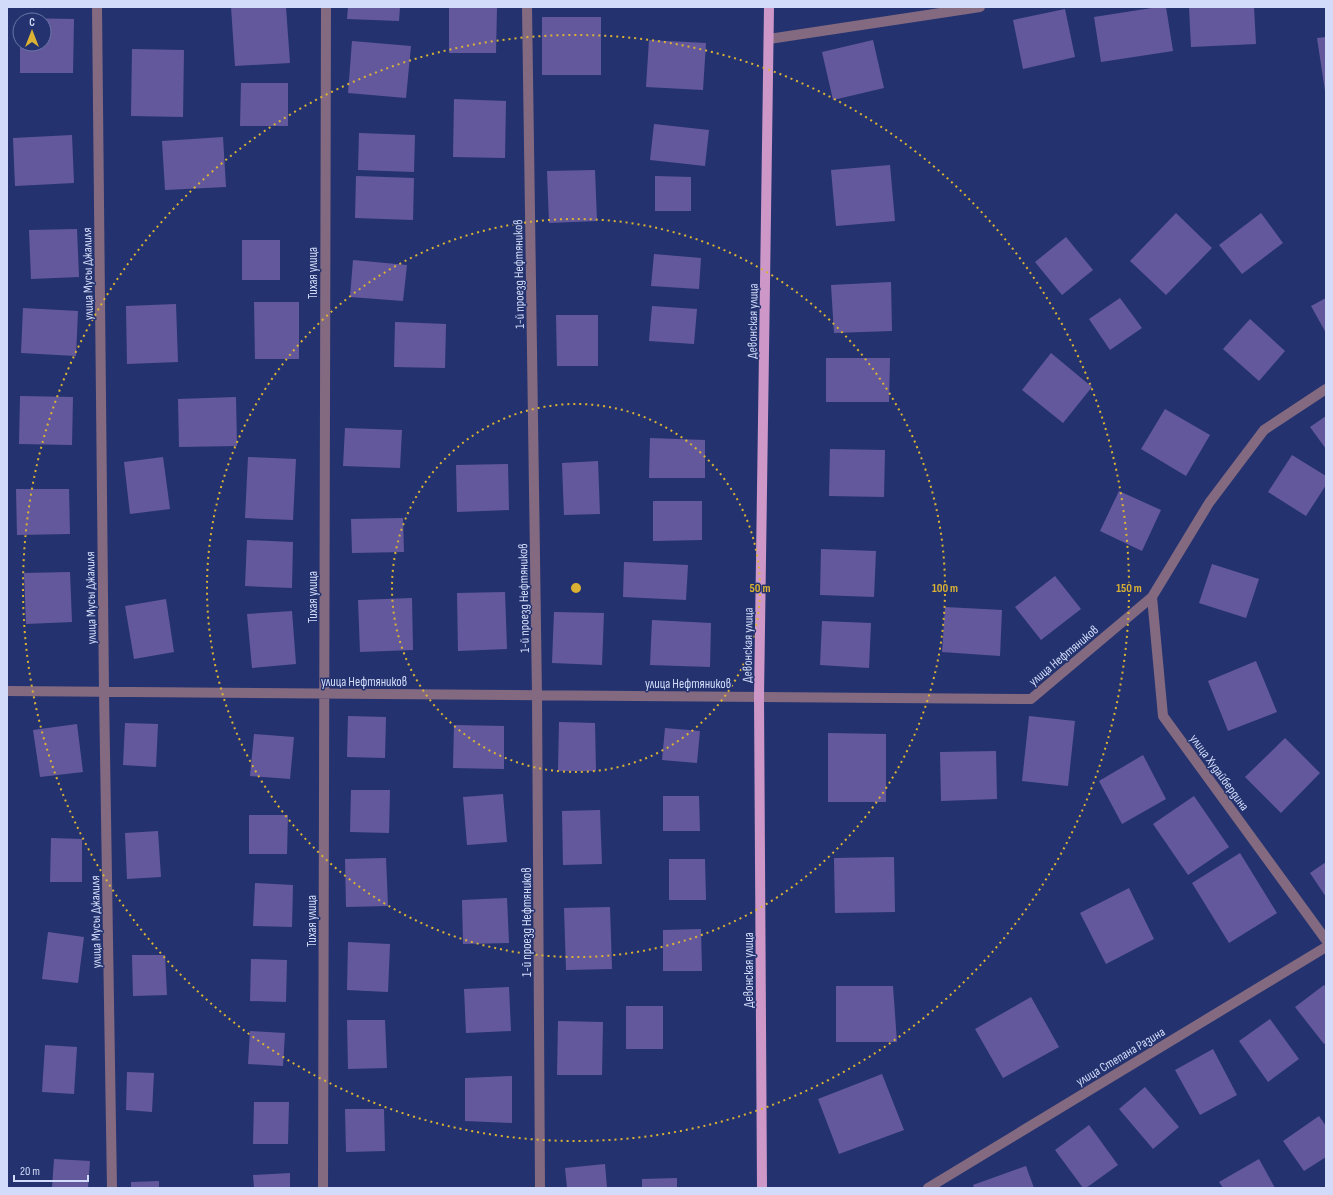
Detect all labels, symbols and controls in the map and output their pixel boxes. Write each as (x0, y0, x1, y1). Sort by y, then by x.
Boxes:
north arrow (12, 12, 52, 52)
text: С (29, 16, 35, 29)
street label: 1-й проезд Нефтяников (510, 219, 528, 329)
street label: улица Мусы Джалиля (79, 227, 97, 321)
street label: Тихая улица (305, 247, 321, 299)
street label: Девонская улица (744, 283, 762, 359)
street label: 1-й проезд Нефтяников (515, 543, 533, 653)
street label: улица Мусы Джалиля (82, 551, 100, 645)
street label: Тихая улица (305, 571, 321, 623)
centre of rings (569, 581, 583, 595)
text: 50 m (750, 581, 770, 596)
text: 100 m (932, 581, 958, 596)
text: 150 m (1116, 581, 1142, 596)
street label: Девонская улица (739, 607, 757, 683)
street label: улица Нефтяников (1025, 622, 1102, 690)
street label: улица Нефтяников (321, 674, 407, 690)
street label: улица Нефтяников (645, 676, 731, 692)
street label: улица Худайбердина (1186, 731, 1252, 814)
street label: 1-й проезд Нефтяников (519, 867, 535, 977)
street label: улица Мусы Джалиля (87, 875, 105, 969)
street label: Тихая улица (304, 895, 320, 947)
street label: Девонская улица (741, 932, 757, 1008)
street label: улица Степана Разина (1073, 1024, 1168, 1090)
scale bar (14, 1157, 88, 1183)
text: 20 m (20, 1164, 40, 1179)

